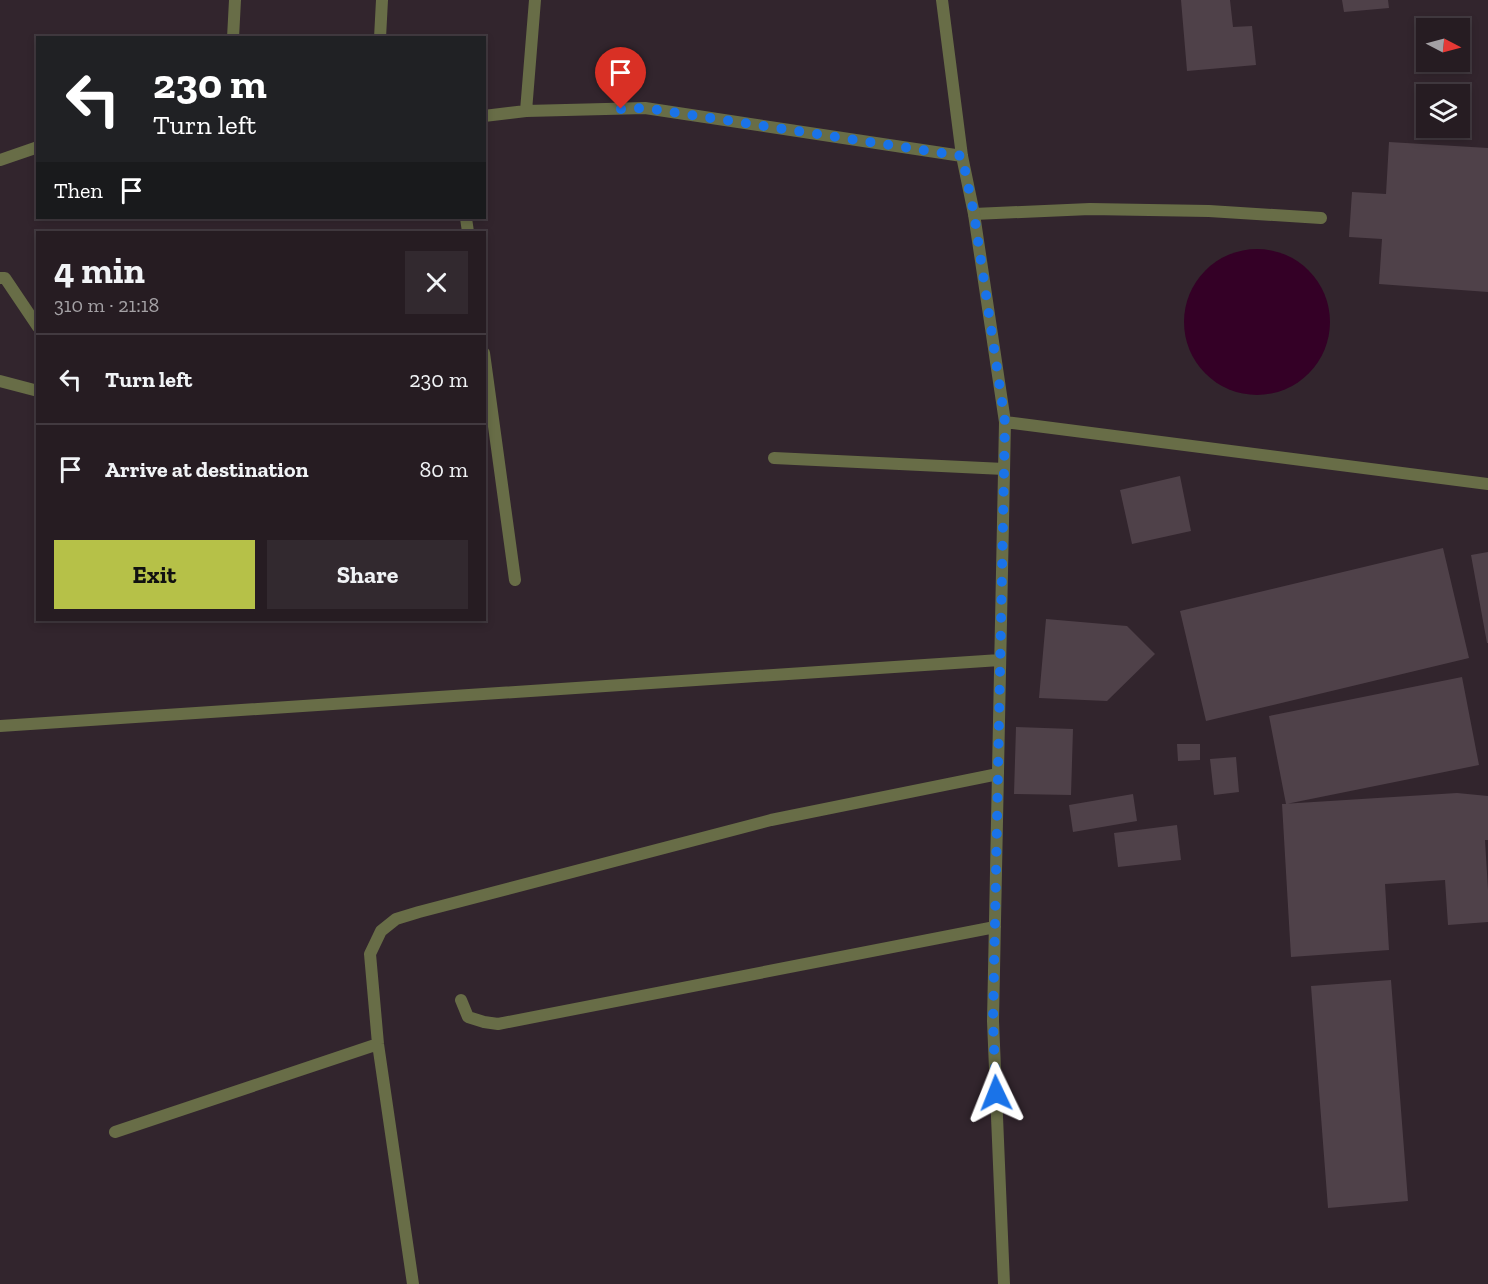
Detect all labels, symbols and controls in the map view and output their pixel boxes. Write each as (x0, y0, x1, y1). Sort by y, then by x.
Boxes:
north arrow (1416, 18, 1470, 72)
map controls (1416, 18, 1470, 138)
pin (595, 47, 646, 109)
icon: arrive (604, 56, 637, 89)
text: 230 m (153, 58, 267, 109)
icon: left (54, 60, 132, 138)
button: layers (1416, 84, 1470, 138)
text: Turn left (153, 109, 256, 141)
icon: arrive (115, 174, 148, 207)
text: Then (54, 177, 103, 204)
text: 4 min (54, 249, 145, 292)
button: close (405, 251, 468, 314)
text: 310 m · 21:18 (54, 293, 159, 317)
icon: left (54, 363, 87, 396)
text: Turn left (105, 366, 192, 393)
text: 230 m (409, 366, 468, 393)
icon: arrive (54, 453, 87, 486)
text: Arrive at destination (105, 456, 308, 483)
text: 80 m (420, 456, 468, 483)
button: Exit (54, 540, 255, 609)
button: Share (267, 540, 468, 609)
position arrow (964, 1061, 1028, 1125)

